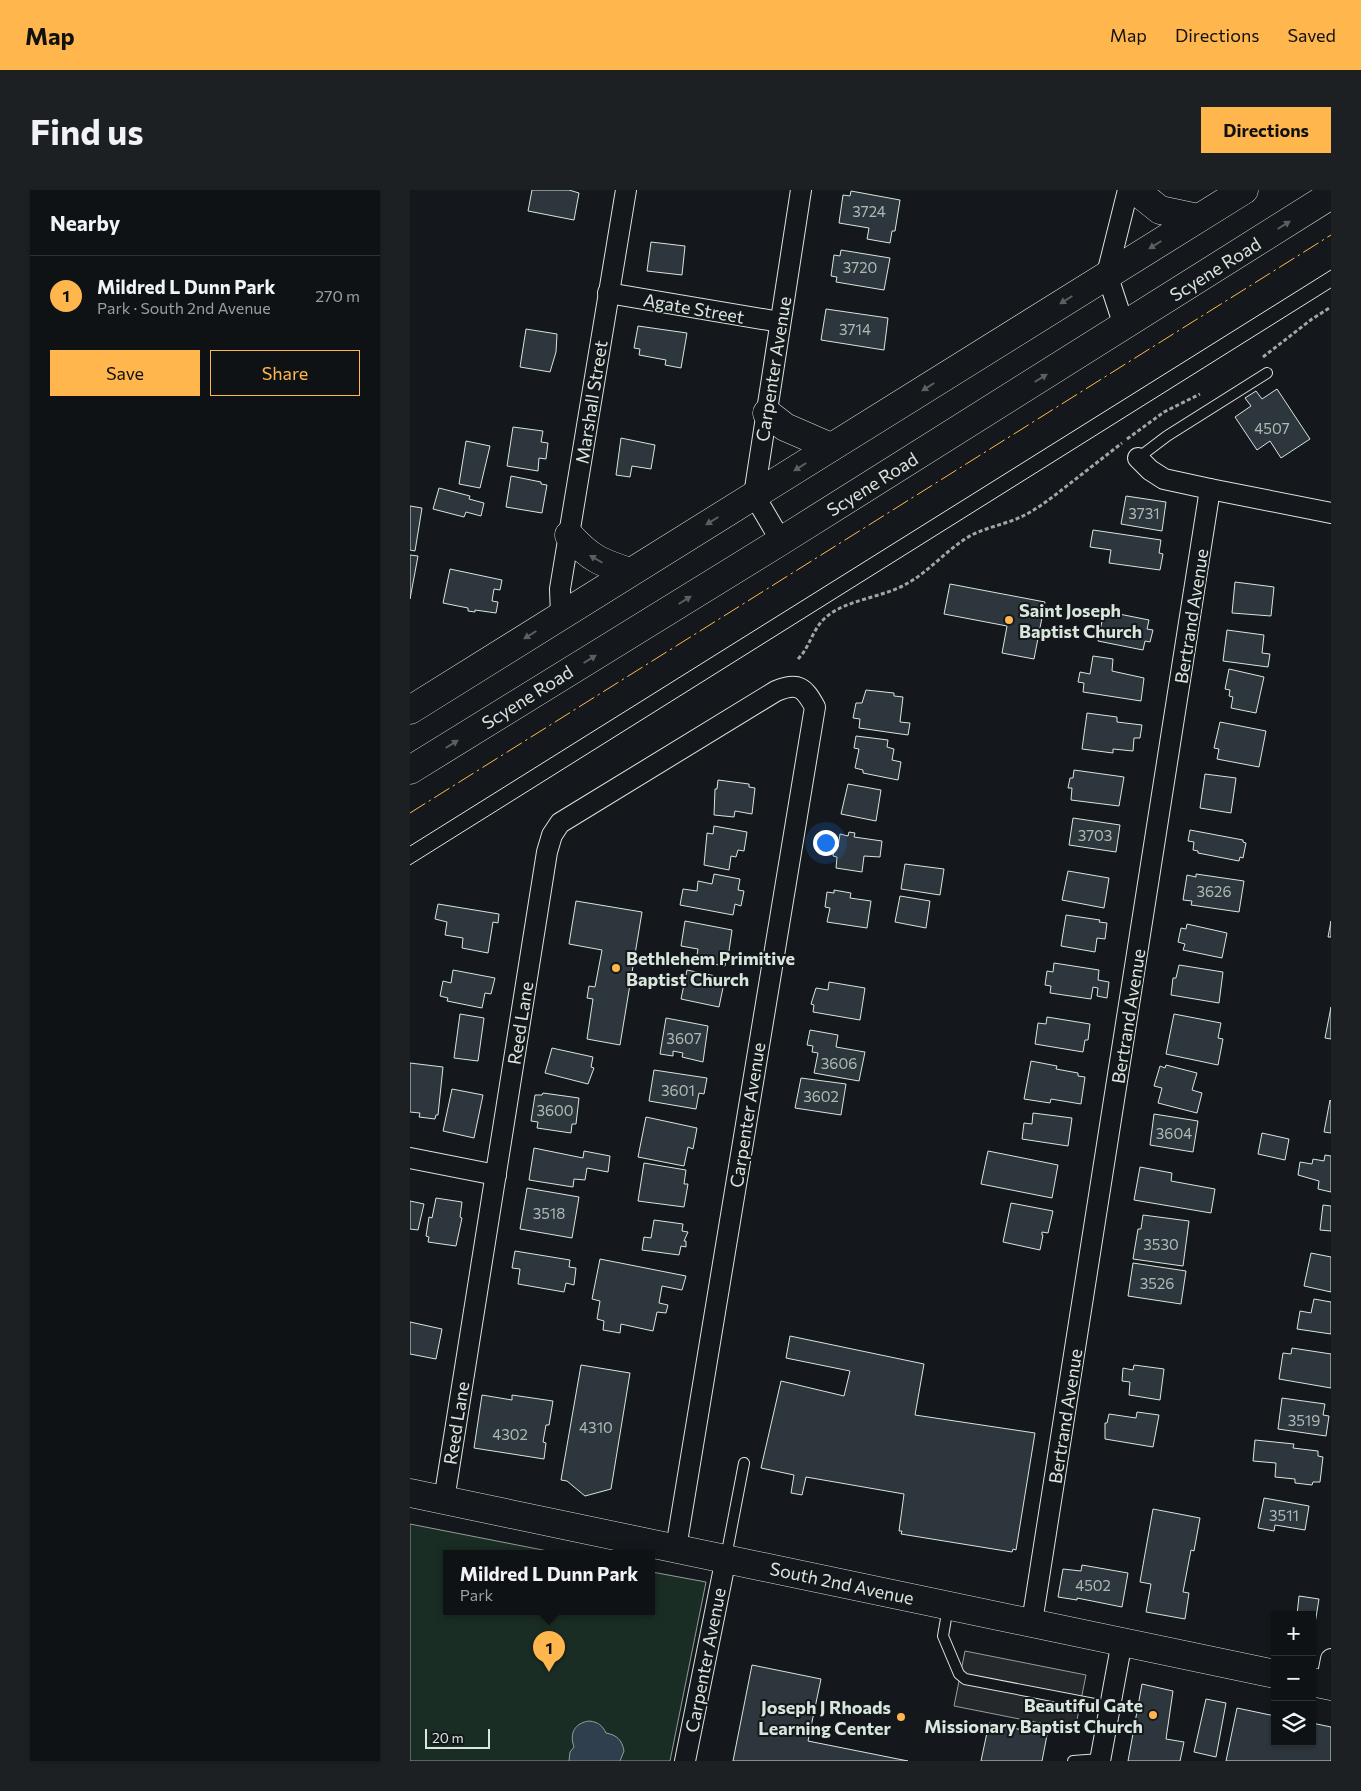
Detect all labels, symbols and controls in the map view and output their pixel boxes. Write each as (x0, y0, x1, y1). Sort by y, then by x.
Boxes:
text: Map (25, 21, 75, 50)
text: Map (1110, 24, 1147, 46)
text: Directions (1175, 24, 1259, 46)
text: Saved (1287, 24, 1336, 46)
button: Directions (1201, 107, 1331, 153)
text: Find us (30, 109, 144, 152)
house number: 3724 (852, 202, 886, 220)
text: Nearby (50, 210, 120, 235)
one-way arrow (1277, 220, 1290, 230)
street label: Scyene Road (1165, 232, 1265, 306)
one-way arrow (1148, 240, 1161, 249)
house number: 3720 (843, 258, 877, 276)
text: Mildred L Dunn Park (97, 275, 275, 298)
text: 1 (62, 286, 70, 305)
text: 270 m (315, 286, 360, 305)
street label: Agate Street (642, 288, 746, 328)
street label: Carpenter Avenue (751, 295, 795, 443)
one-way arrow (1059, 296, 1072, 305)
text: Park · South 2nd Avenue (97, 298, 271, 317)
house number: 3714 (839, 320, 871, 338)
street label: Marshall Street (570, 339, 612, 465)
button: Save (50, 350, 200, 396)
button: Share (210, 350, 360, 396)
one-way arrow (1035, 373, 1048, 382)
one-way arrow (921, 382, 934, 391)
house number: 4507 (1254, 419, 1290, 437)
street label: Scyene Road (822, 447, 922, 521)
one-way arrow (793, 462, 806, 471)
house number: 3731 (1128, 504, 1160, 522)
one-way arrow (706, 517, 719, 526)
street label: Bertrand Avenue (1169, 547, 1213, 685)
one-way arrow (590, 554, 603, 563)
one-way arrow (679, 595, 692, 605)
place label: Saint Joseph Baptist Church (1019, 599, 1142, 642)
marker: Saint Joseph Baptist Church (1003, 614, 1015, 626)
one-way arrow (523, 630, 536, 639)
one-way arrow (583, 654, 596, 663)
street label: Scyene Road (477, 660, 577, 734)
one-way arrow (445, 739, 458, 749)
house number: 3703 (1078, 826, 1112, 844)
your location (813, 830, 839, 856)
house number: 3626 (1196, 882, 1232, 900)
place label: Bethlehem Primitive Baptist Church (626, 947, 795, 990)
street label: Bertrand Avenue (1106, 947, 1150, 1085)
marker: Bethlehem Primitive Baptist Church (610, 962, 622, 974)
street label: Reed Lane (503, 980, 537, 1066)
house number: 3607 (666, 1029, 702, 1047)
street label: Carpenter Avenue (725, 1041, 769, 1189)
house number: 3606 (821, 1054, 857, 1072)
house number: 3601 (661, 1081, 695, 1099)
house number: 3602 (803, 1087, 839, 1105)
house number: 3600 (536, 1101, 574, 1119)
house number: 3604 (1156, 1124, 1192, 1142)
house number: 3518 (533, 1204, 565, 1222)
house number: 3530 (1143, 1235, 1179, 1253)
house number: 3526 (1140, 1274, 1174, 1292)
street label: Bertrand Avenue (1043, 1347, 1087, 1485)
street label: Reed Lane (439, 1380, 473, 1466)
house number: 3519 (1288, 1411, 1320, 1429)
house number: 4310 (579, 1418, 613, 1436)
house number: 4302 (492, 1425, 528, 1443)
house number: 3511 (1269, 1506, 1299, 1524)
popup (443, 1550, 655, 1615)
street label: South 2nd Avenue (768, 1557, 916, 1609)
text: Mildred L Dunn Park (460, 1562, 638, 1585)
house number: 4502 (1075, 1576, 1111, 1594)
text: Park (460, 1585, 493, 1604)
street label: Carpenter Avenue (680, 1586, 730, 1734)
map controls (1271, 1611, 1316, 1746)
button: + (1271, 1611, 1316, 1656)
pin: 1 (533, 1631, 565, 1672)
button: − (1271, 1656, 1316, 1701)
place label: Beautiful Gate Missionary Baptist Church (924, 1694, 1143, 1737)
place label: Joseph J Rhoads Learning Center (758, 1696, 892, 1739)
button: layers (1271, 1701, 1316, 1746)
marker: Beautiful Gate Missionary Baptist Church (1147, 1709, 1159, 1721)
marker: Joseph J Rhoads Learning Center (895, 1711, 907, 1723)
scale bar (425, 1726, 490, 1749)
text: 20 m (432, 1729, 464, 1746)

